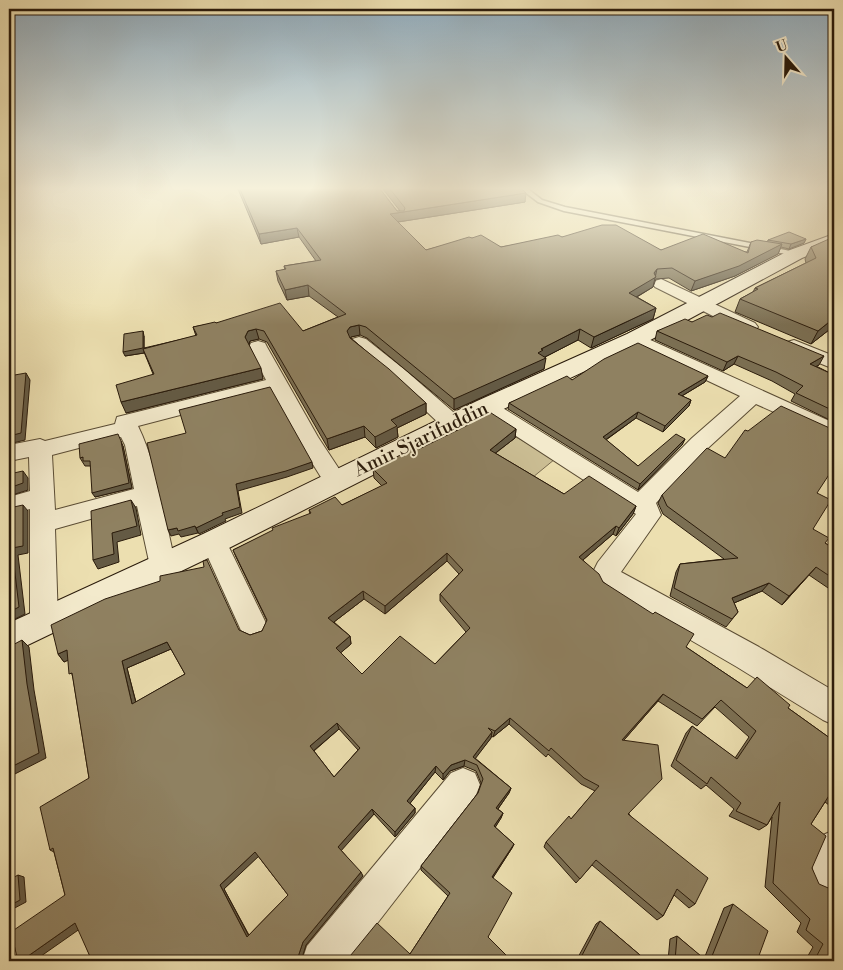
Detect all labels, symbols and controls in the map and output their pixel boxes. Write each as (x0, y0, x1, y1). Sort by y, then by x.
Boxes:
north arrow (760, 32, 810, 82)
text: U (774, 36, 790, 57)
street label: Amir Sjarifuddin (349, 396, 492, 482)

